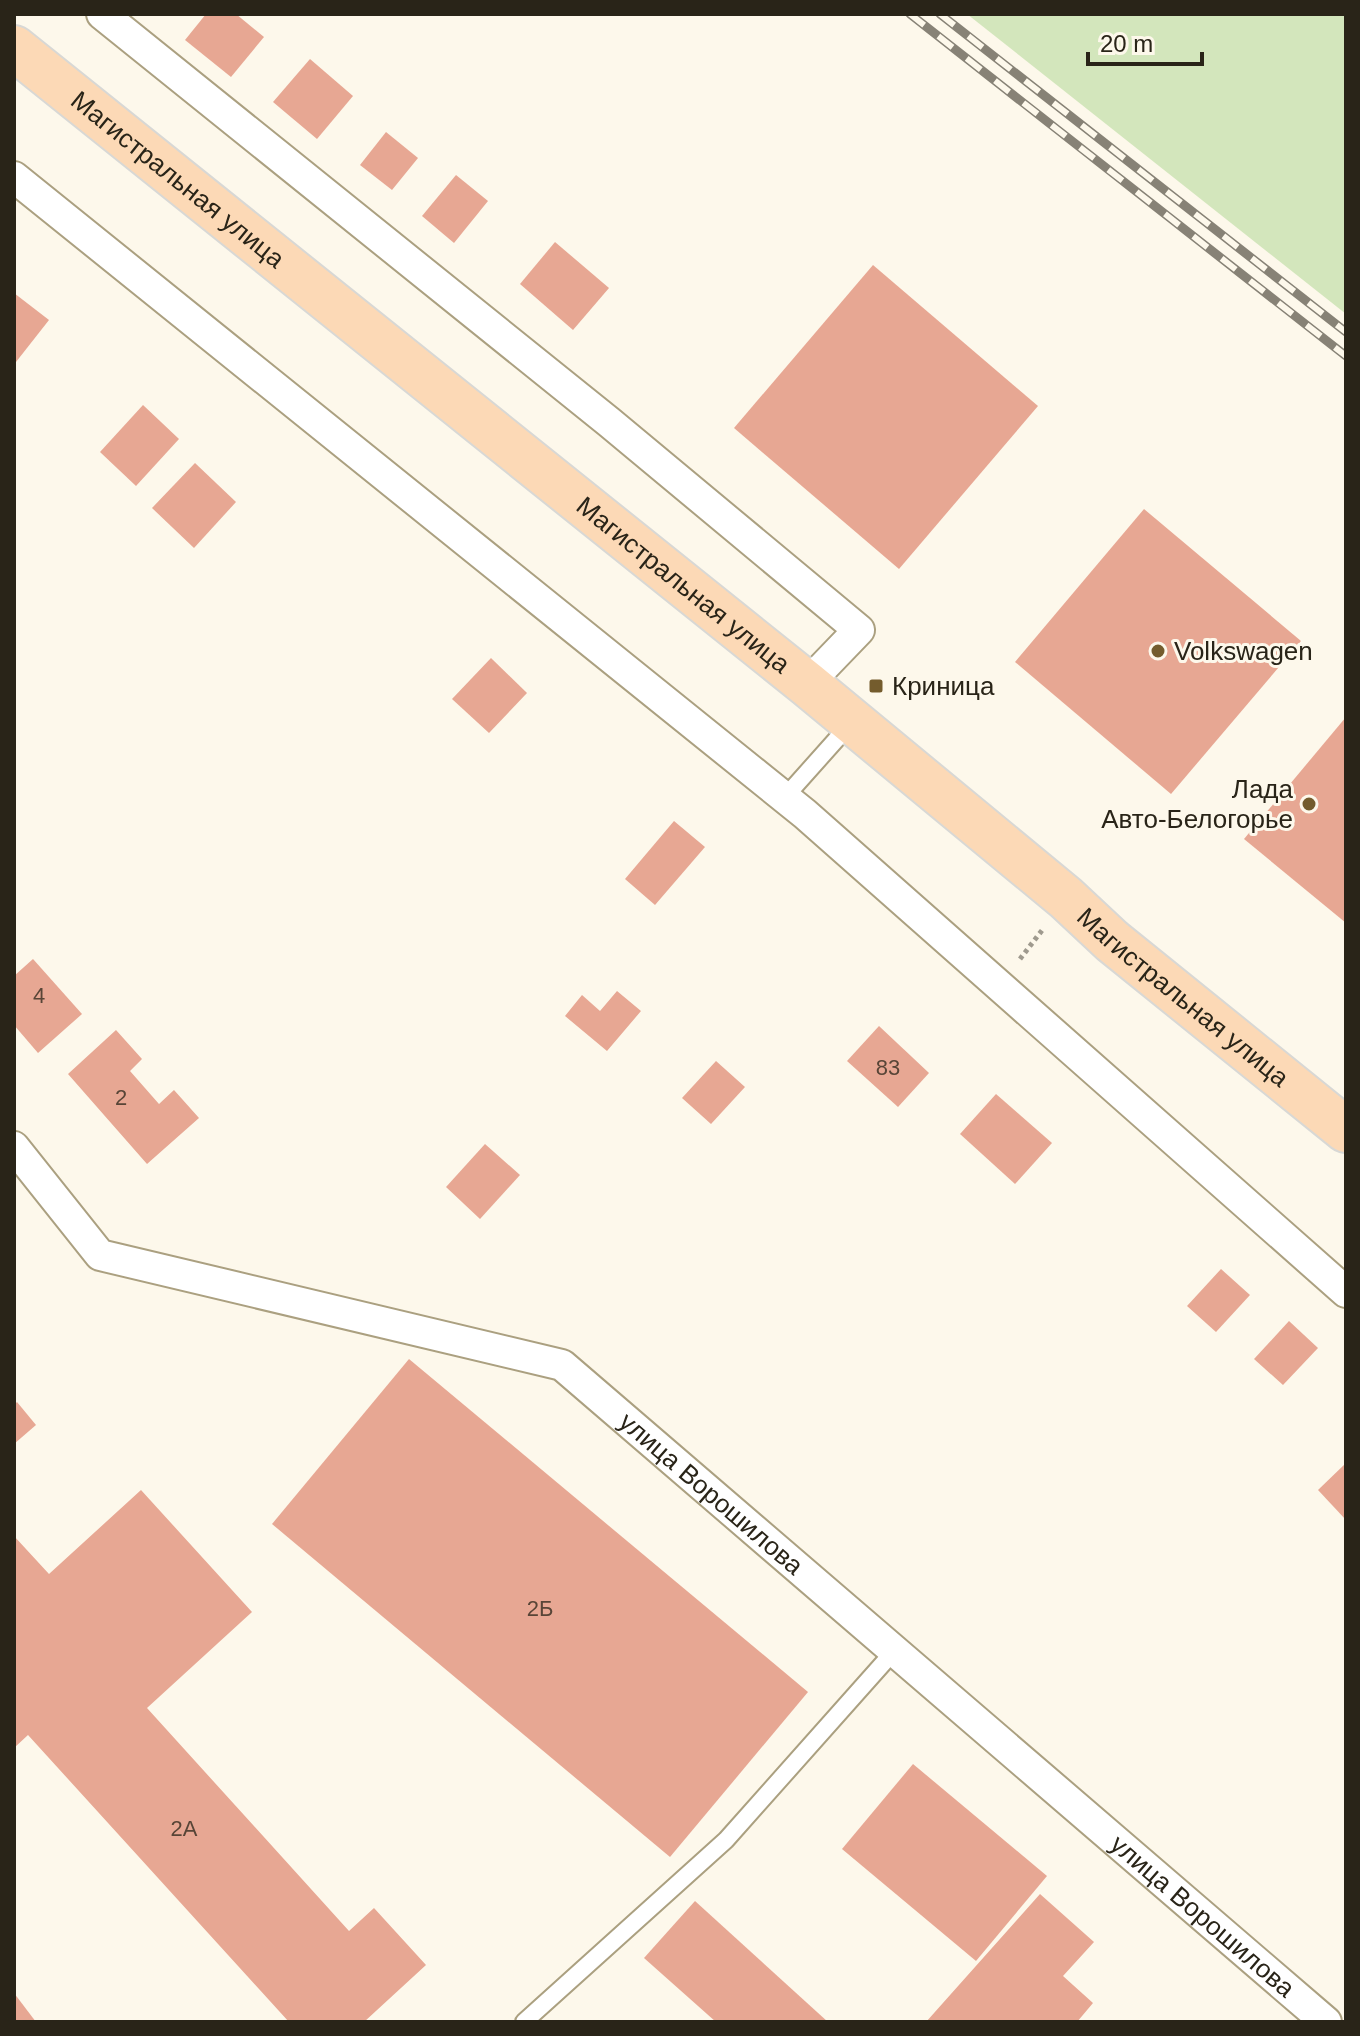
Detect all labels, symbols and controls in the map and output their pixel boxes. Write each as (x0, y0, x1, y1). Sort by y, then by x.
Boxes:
scale bar (1088, 16, 1202, 66)
text: 20 m (1100, 30, 1153, 57)
street label: Магистральная улица (65, 85, 291, 274)
street label: Магистральная улица (571, 490, 796, 680)
place label: Volkswagen (1174, 636, 1313, 666)
marker: Volkswagen (1149, 642, 1167, 660)
place label: Криница (892, 671, 995, 701)
marker: Криница (867, 677, 885, 695)
place label: Лада Авто-Белогорье (1101, 774, 1294, 834)
marker: Лада Авто-Белогорье (1300, 795, 1318, 813)
street label: Магистральная улица (1071, 901, 1295, 1093)
house number: 4 (33, 983, 45, 1008)
house number: 83 (876, 1055, 900, 1080)
house number: 2 (115, 1085, 127, 1110)
street label: улица Ворошилова (613, 1406, 810, 1581)
house number: 2Б (527, 1596, 553, 1621)
house number: 2А (171, 1816, 198, 1841)
street label: улица Ворошилова (1105, 1829, 1301, 2004)

